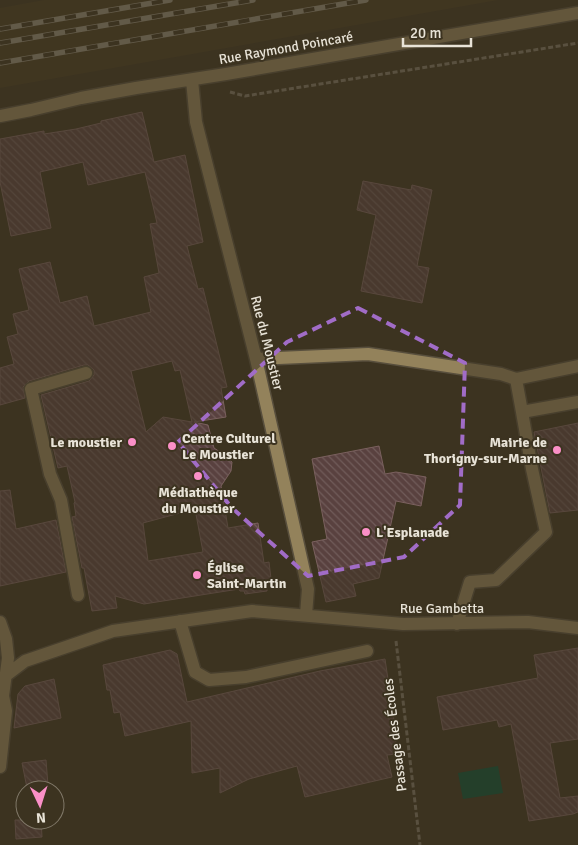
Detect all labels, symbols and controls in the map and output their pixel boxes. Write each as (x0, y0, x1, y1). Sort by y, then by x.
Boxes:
scale bar (403, 15, 470, 47)
text: 20 m (410, 24, 441, 42)
street label: Rue Raymond Poincaré (218, 28, 354, 68)
street label: Rue du Moustier (247, 294, 287, 393)
place label: Centre Culturel Le Moustier (182, 430, 276, 463)
place label: Le moustier (50, 434, 122, 451)
place label: Mairie de Thorigny-sur-Marne (424, 434, 547, 467)
marker: Le moustier (126, 436, 138, 448)
marker: Centre Culturel Le Moustier (166, 440, 178, 452)
marker: Mairie de Thorigny-sur-Marne (551, 444, 563, 456)
marker: Médiathèque du Moustier (192, 470, 204, 482)
place label: Médiathèque du Moustier (158, 484, 238, 517)
place label: L'Esplanade (376, 524, 449, 541)
marker: L'Esplanade (360, 526, 372, 538)
place label: Église Saint-Martin (207, 559, 287, 592)
marker: Église Saint-Martin (191, 569, 203, 581)
street label: Rue Gambetta (400, 600, 484, 617)
street label: Passage des Écoles (380, 677, 410, 793)
north arrow (15, 780, 65, 830)
text: N (35, 809, 46, 826)

